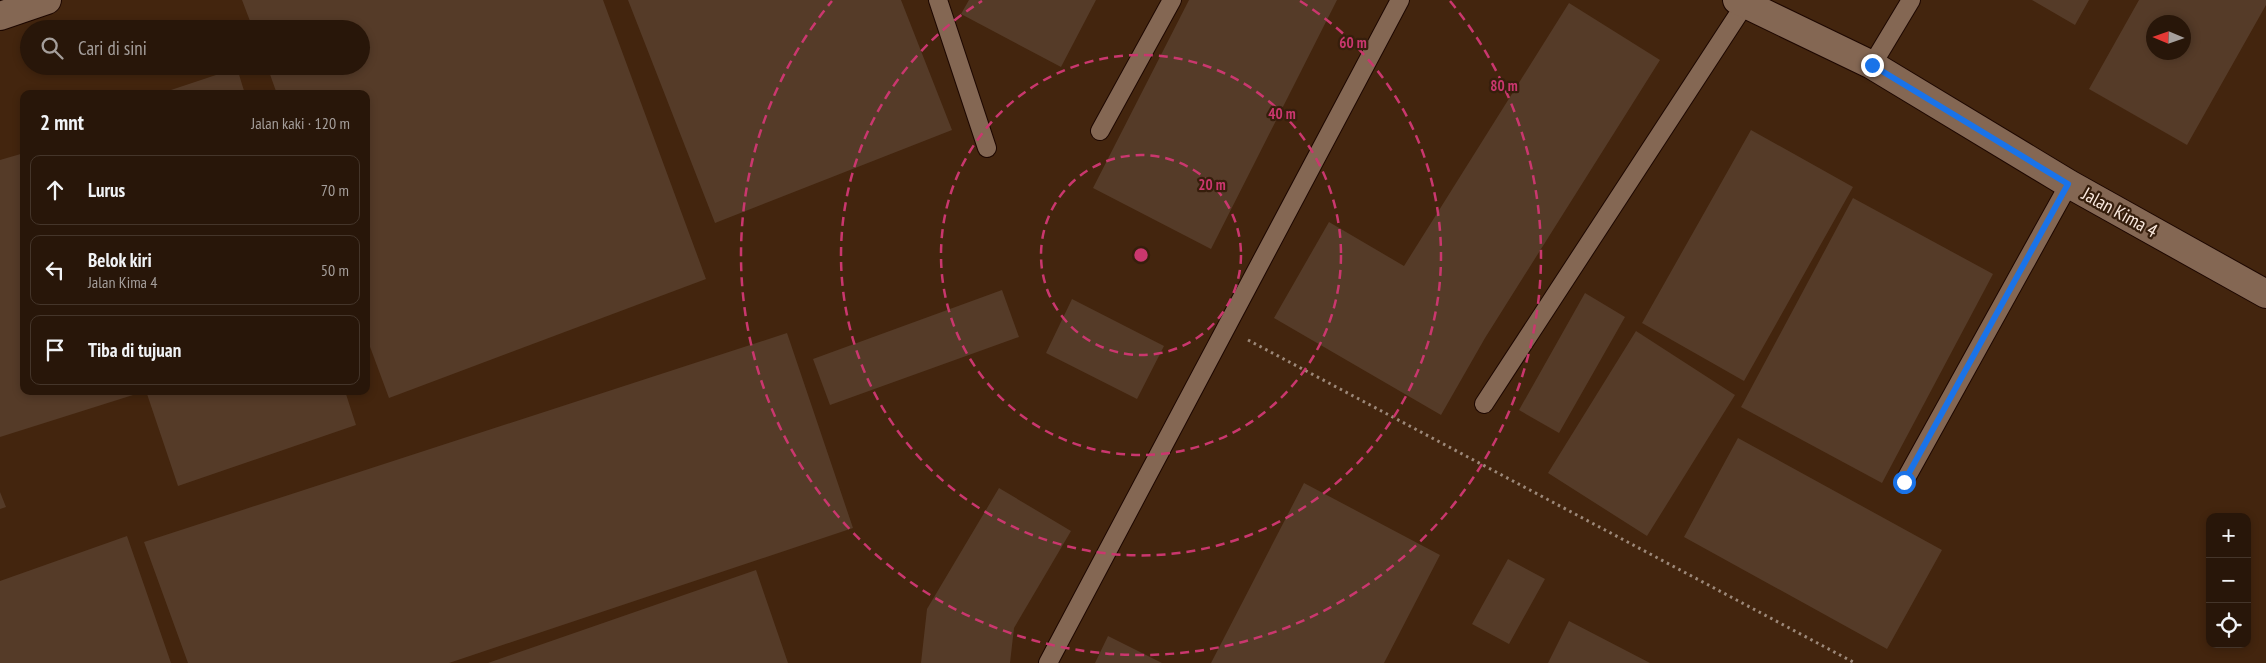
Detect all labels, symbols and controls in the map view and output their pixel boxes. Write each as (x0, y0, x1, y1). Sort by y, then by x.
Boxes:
north arrow (2146, 15, 2191, 60)
search box (20, 20, 370, 75)
text: 60 m (1339, 33, 1367, 52)
icon: search (38, 34, 66, 62)
text: Cari di sini (78, 36, 147, 60)
route end (1861, 54, 1884, 77)
text: 80 m (1490, 76, 1518, 95)
text: 40 m (1268, 104, 1296, 123)
text: 2 mnt (40, 109, 84, 136)
text: Jalan kaki · 120 m (251, 113, 350, 133)
text: 20 m (1198, 175, 1226, 194)
icon: ahead (41, 176, 69, 204)
text: Lurus (88, 178, 125, 202)
text: 70 m (321, 180, 349, 200)
street label: Jalan Kima 4 (2077, 181, 2162, 243)
centre of rings (1132, 246, 1150, 264)
text: Belok kiri (88, 248, 152, 272)
icon: left (41, 256, 69, 284)
text: 50 m (321, 260, 349, 280)
text: Jalan Kima 4 (88, 272, 158, 292)
icon: arrive (41, 336, 69, 364)
text: Tiba di tujuan (88, 338, 181, 362)
route start (1893, 471, 1916, 494)
map controls (2206, 513, 2251, 648)
button: + (2206, 513, 2251, 558)
button: − (2206, 558, 2251, 603)
button: locate (2206, 603, 2251, 648)

